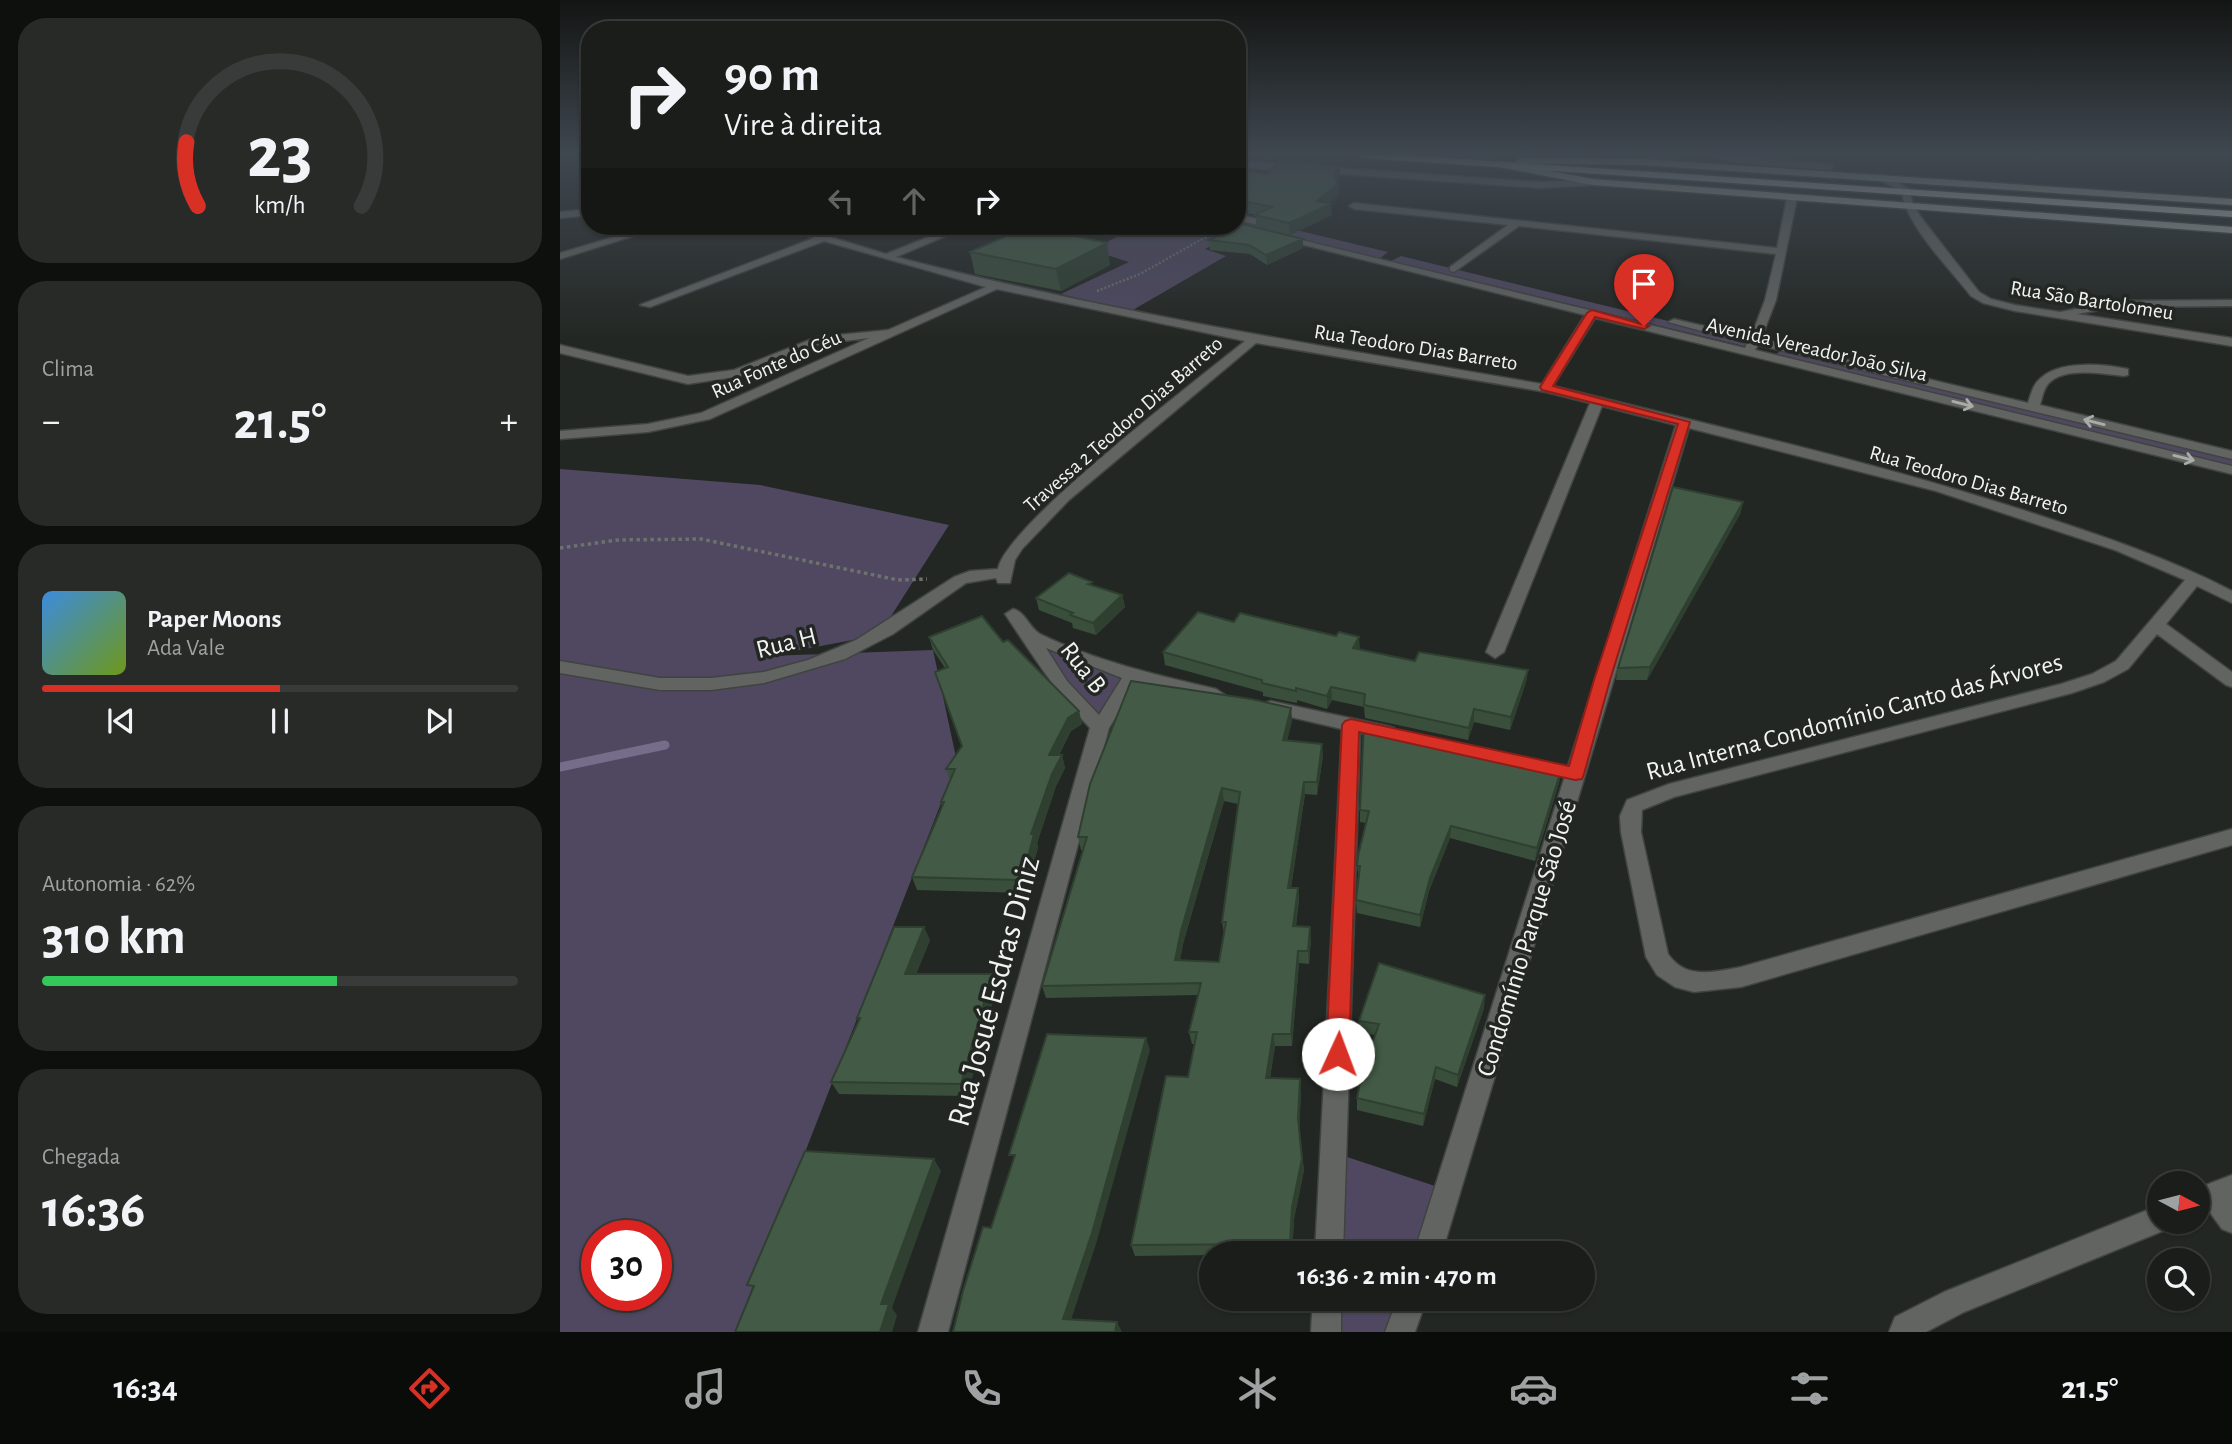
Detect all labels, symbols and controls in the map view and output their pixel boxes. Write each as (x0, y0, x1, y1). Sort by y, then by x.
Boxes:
icon: right (609, 49, 700, 140)
text: 90 m (724, 51, 820, 100)
text: Vire à direita (724, 109, 882, 141)
text: 23 (247, 119, 313, 192)
icon: left (822, 182, 860, 220)
icon: ahead (895, 182, 933, 220)
icon: right (968, 182, 1006, 220)
text: km/h (254, 193, 306, 218)
pin (1614, 254, 1674, 326)
icon: arrive (1625, 265, 1663, 303)
street label: Rua São Bartolomeu (2009, 277, 2175, 324)
street label: Avenida Vereador João Silva (1704, 314, 1930, 385)
street label: Rua Teodoro Dias Barreto (1313, 321, 1519, 374)
street label: Rua Fonte do Céu (708, 326, 844, 402)
street label: Travessa 2 Teodoro Dias Barreto (1020, 333, 1227, 516)
text: Clima (42, 358, 94, 381)
text: 21.5° (234, 396, 326, 448)
one-way arrow (1951, 398, 1974, 411)
text: − (42, 403, 60, 441)
text: + (500, 403, 518, 441)
one-way arrow (2083, 415, 2106, 428)
street label: Rua Teodoro Dias Barreto (1867, 442, 2071, 519)
one-way arrow (2172, 452, 2195, 465)
text: Paper Moons (147, 606, 282, 632)
street label: Rua H (753, 623, 819, 663)
text: Ada Vale (147, 637, 225, 660)
street label: Rua B (1055, 637, 1111, 698)
street label: Rua Interna Condomínio Canto das Árvores (1643, 647, 2065, 785)
icon: previous (102, 702, 140, 740)
icon: pause (261, 702, 299, 740)
icon: next (420, 702, 458, 740)
street label: Condomínio Parque São José (1473, 797, 1581, 1079)
street label: Rua Josué Esdras Diniz (942, 853, 1045, 1130)
text: Autonomia · 62% (42, 873, 195, 896)
text: 310 km (42, 911, 186, 963)
position arrow (1301, 1017, 1375, 1091)
text: Chegada (42, 1146, 120, 1169)
north arrow (2147, 1171, 2210, 1234)
map controls (2147, 1171, 2210, 1311)
text: 16:36 (42, 1184, 145, 1236)
speed limit sign: 30 (581, 1220, 672, 1311)
button: search (2147, 1248, 2210, 1311)
text: 16:36 · 2 min · 470 m (1297, 1263, 1497, 1289)
icon: directions (405, 1364, 454, 1413)
icon: music (681, 1364, 730, 1413)
icon: phone (957, 1364, 1006, 1413)
icon: climate (1233, 1364, 1282, 1413)
icon: car (1509, 1364, 1558, 1413)
icon: filters (1785, 1364, 1834, 1413)
text: 16:34 (114, 1372, 178, 1404)
text: 21.5° (2061, 1372, 2118, 1404)

